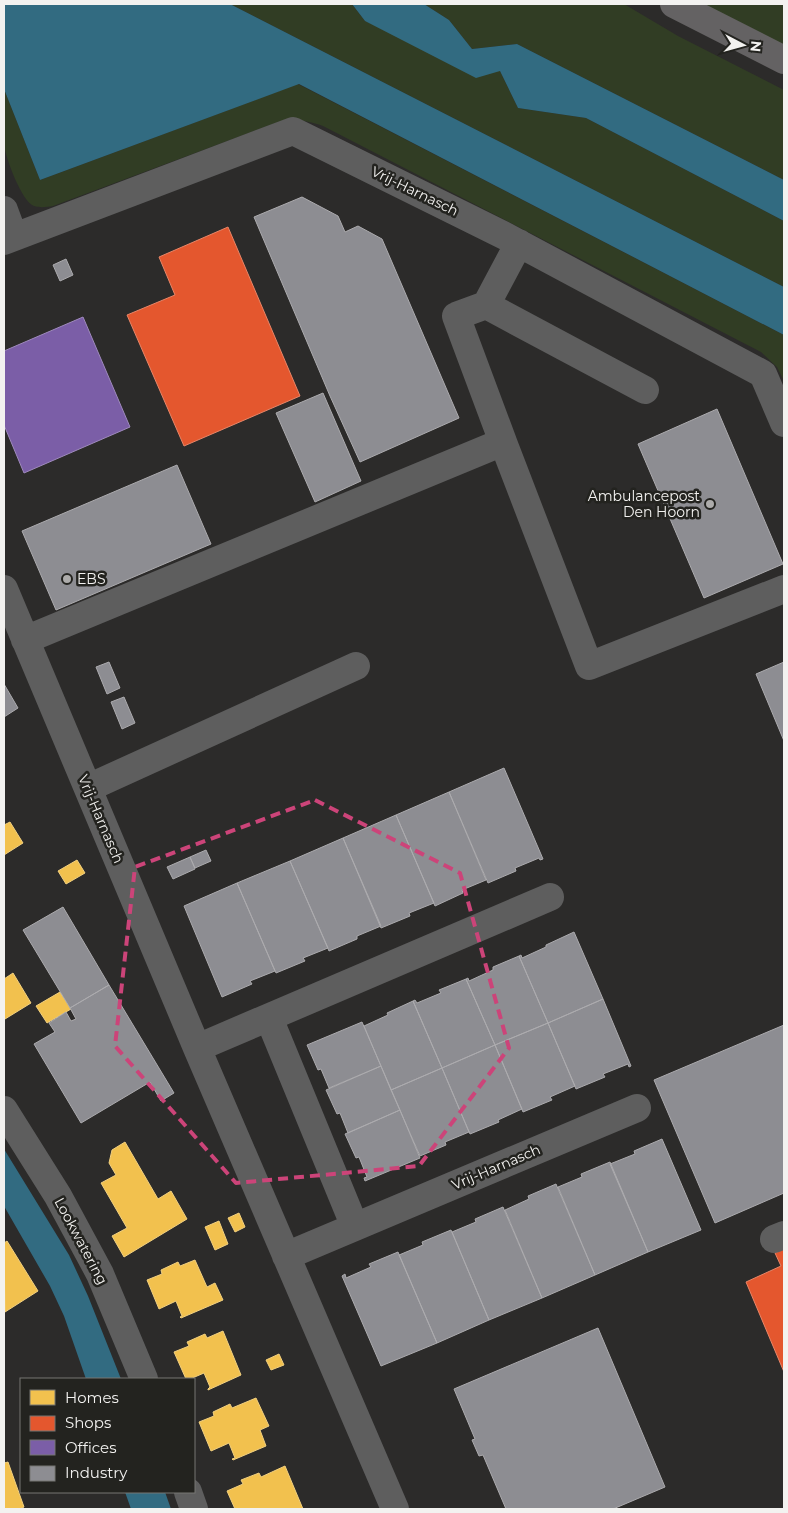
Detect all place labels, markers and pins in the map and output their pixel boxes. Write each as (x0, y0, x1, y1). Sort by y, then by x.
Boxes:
place label: Ambulancepost Den Hoorn (588, 487, 700, 521)
marker: Ambulancepost Den Hoorn (704, 498, 716, 510)
place label: EBS (77, 570, 106, 588)
marker: EBS (61, 573, 73, 585)

